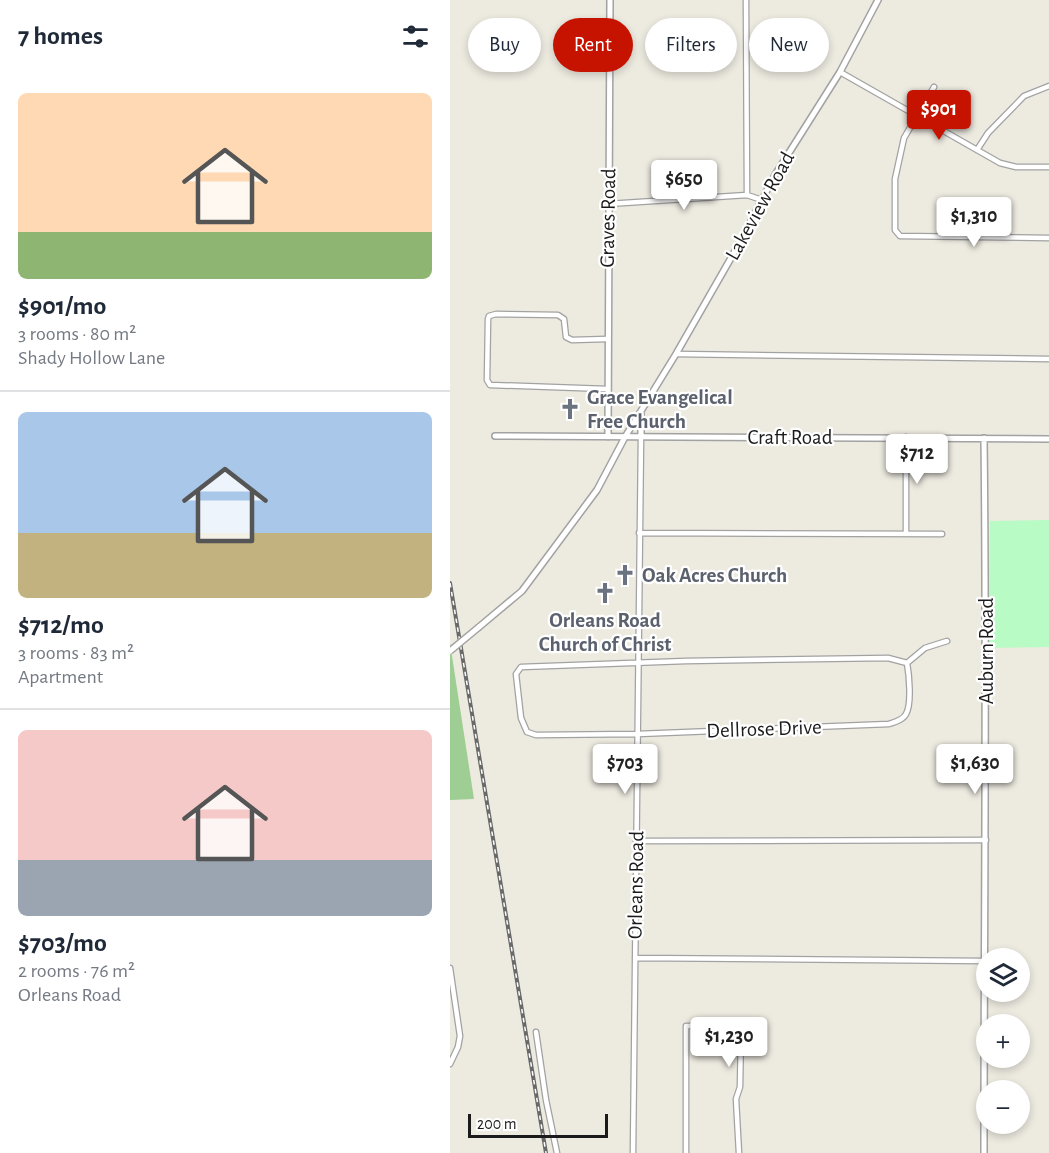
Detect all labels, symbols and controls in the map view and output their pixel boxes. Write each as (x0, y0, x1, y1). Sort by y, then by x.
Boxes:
chip: Buy (468, 18, 541, 72)
chip: Rent (553, 18, 633, 72)
chip: Filters (645, 18, 737, 72)
chip: New (749, 18, 829, 72)
icon: filters (399, 20, 432, 53)
text: 7 homes (18, 23, 103, 49)
pin: $901 (903, 90, 975, 141)
text: $901 (921, 99, 957, 119)
icon: home (171, 132, 279, 240)
street label: Lakeview Road (722, 148, 798, 264)
pin: $650 (648, 160, 720, 211)
street label: Graves Road (597, 168, 619, 268)
text: $650 (665, 169, 703, 189)
pin: $1,310 (925, 197, 1023, 248)
text: $1,310 (950, 206, 998, 226)
text: $901/mo (18, 293, 106, 319)
text: 3 rooms · 80 m² (18, 324, 136, 344)
text: Shady Hollow Lane (18, 348, 165, 368)
place label: Grace Evangelical Free Church (587, 387, 733, 432)
church icon: Grace Evangelical Free Church (558, 397, 582, 421)
street label: Craft Road (747, 427, 833, 448)
pin: $712 (881, 434, 953, 485)
text: $712 (900, 443, 934, 463)
icon: home (171, 451, 279, 559)
church icon: Oak Acres Church (613, 563, 637, 587)
place label: Oak Acres Church (642, 565, 787, 586)
church icon: Orleans Road Church of Christ (593, 581, 617, 605)
street label: Auburn Road (976, 598, 997, 704)
place label: Orleans Road Church of Christ (539, 610, 671, 655)
text: $712/mo (18, 612, 104, 638)
text: 3 rooms · 83 m² (18, 643, 134, 663)
text: Apartment (18, 667, 103, 687)
street label: Dellrose Drive (706, 716, 822, 742)
pin: $703 (589, 744, 661, 795)
pin: $1,630 (926, 744, 1024, 795)
text: $703 (607, 753, 643, 773)
text: $1,630 (950, 753, 1000, 773)
icon: home (171, 769, 279, 877)
street label: Orleans Road (625, 831, 647, 939)
text: $703/mo (18, 930, 107, 956)
map controls (976, 948, 1030, 1134)
button: layers (976, 948, 1030, 1002)
text: 2 rooms · 76 m² (18, 961, 135, 981)
text: Orleans Road (18, 985, 121, 1005)
button: + (976, 1014, 1030, 1068)
pin: $1,230 (680, 1017, 778, 1068)
text: $1,230 (704, 1026, 754, 1046)
button: − (976, 1080, 1030, 1134)
scale bar (468, 1111, 608, 1138)
text: 200 m (477, 1116, 517, 1132)

